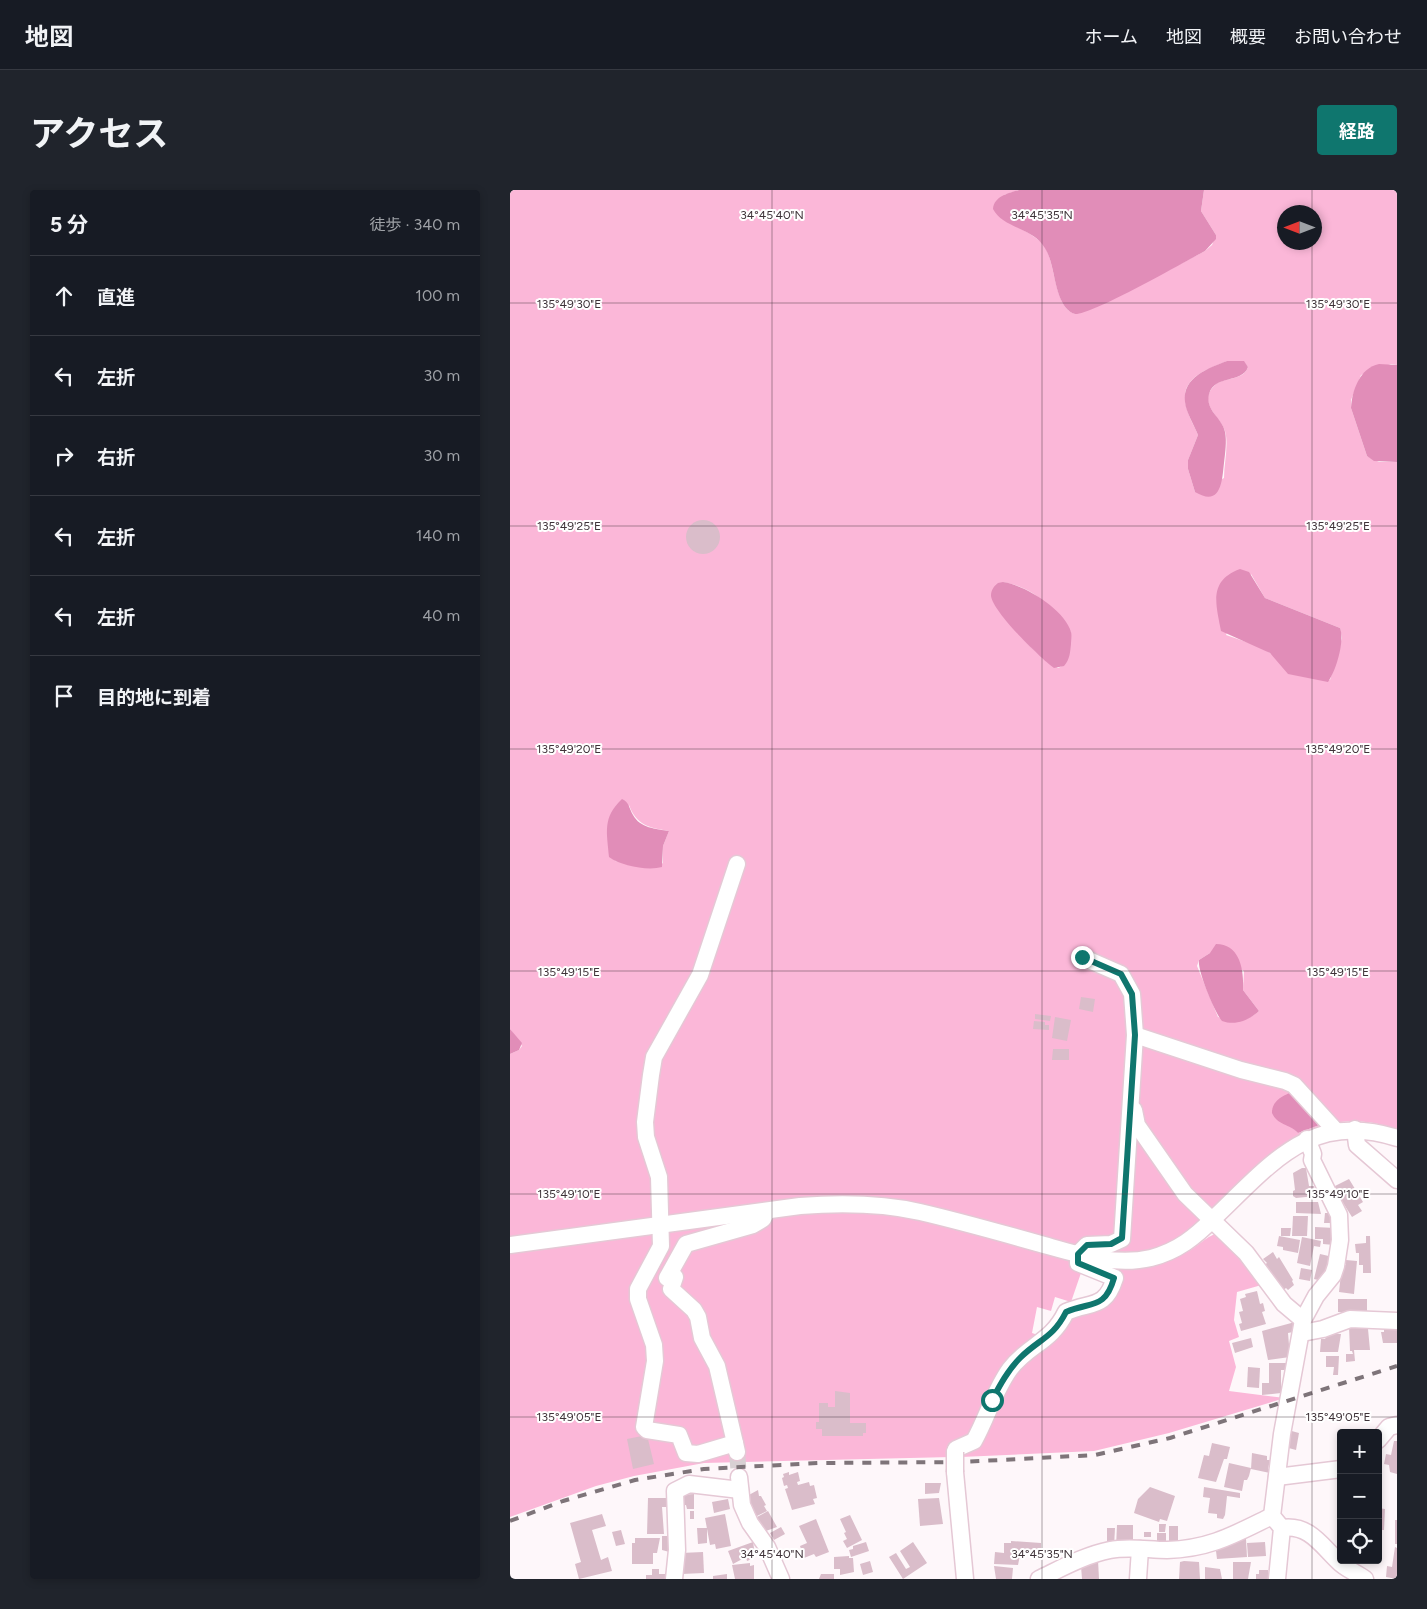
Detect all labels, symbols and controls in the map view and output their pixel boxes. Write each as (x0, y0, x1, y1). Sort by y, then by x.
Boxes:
text: 地図 (25, 22, 73, 51)
text: ホーム (1085, 26, 1138, 48)
text: 地図 (1166, 26, 1202, 48)
text: 概要 (1230, 26, 1266, 48)
text: お問い合わせ (1294, 26, 1402, 48)
button: 経路 (1317, 105, 1397, 155)
text: アクセス (30, 113, 168, 155)
north arrow (1277, 205, 1322, 250)
text: 34°45'40"N (740, 208, 804, 222)
text: 34°45'35"N (1011, 208, 1073, 222)
text: 5 分 (50, 212, 88, 237)
text: 徒歩 · 340 m (370, 215, 460, 234)
icon: ahead (50, 282, 78, 310)
text: 直進 (97, 286, 135, 309)
text: 100 m (415, 286, 460, 305)
text: 135°49'30"E (537, 297, 601, 311)
text: 135°49'30"E (1306, 297, 1370, 311)
icon: left (50, 362, 78, 390)
text: 左折 (97, 366, 135, 389)
text: 30 m (423, 366, 460, 385)
icon: right (50, 442, 78, 470)
text: 右折 (97, 446, 135, 469)
text: 30 m (423, 446, 460, 465)
text: 135°49'25"E (537, 519, 601, 533)
text: 135°49'25"E (1306, 519, 1370, 533)
icon: left (50, 522, 78, 550)
text: 左折 (97, 526, 135, 549)
text: 140 m (416, 526, 460, 545)
icon: left (50, 602, 78, 630)
text: 左折 (97, 606, 135, 629)
text: 40 m (422, 606, 460, 625)
icon: arrive (50, 682, 78, 710)
text: 目的地に到着 (97, 686, 211, 709)
text: 135°49'20"E (537, 742, 601, 756)
text: 135°49'20"E (1306, 742, 1370, 756)
route end (1071, 946, 1094, 969)
text: 135°49'15"E (538, 965, 600, 979)
text: 135°49'15"E (1307, 965, 1369, 979)
text: 135°49'10"E (537, 1187, 601, 1201)
text: 135°49'10"E (1306, 1187, 1370, 1201)
route start (981, 1389, 1004, 1412)
text: 135°49'05"E (537, 1410, 602, 1424)
text: 135°49'05"E (1306, 1410, 1371, 1424)
map controls (1337, 1429, 1382, 1564)
button: + (1337, 1429, 1382, 1474)
button: − (1337, 1474, 1382, 1519)
button: locate (1337, 1519, 1382, 1564)
text: 34°45'40"N (740, 1547, 804, 1561)
text: 34°45'35"N (1011, 1547, 1073, 1561)

